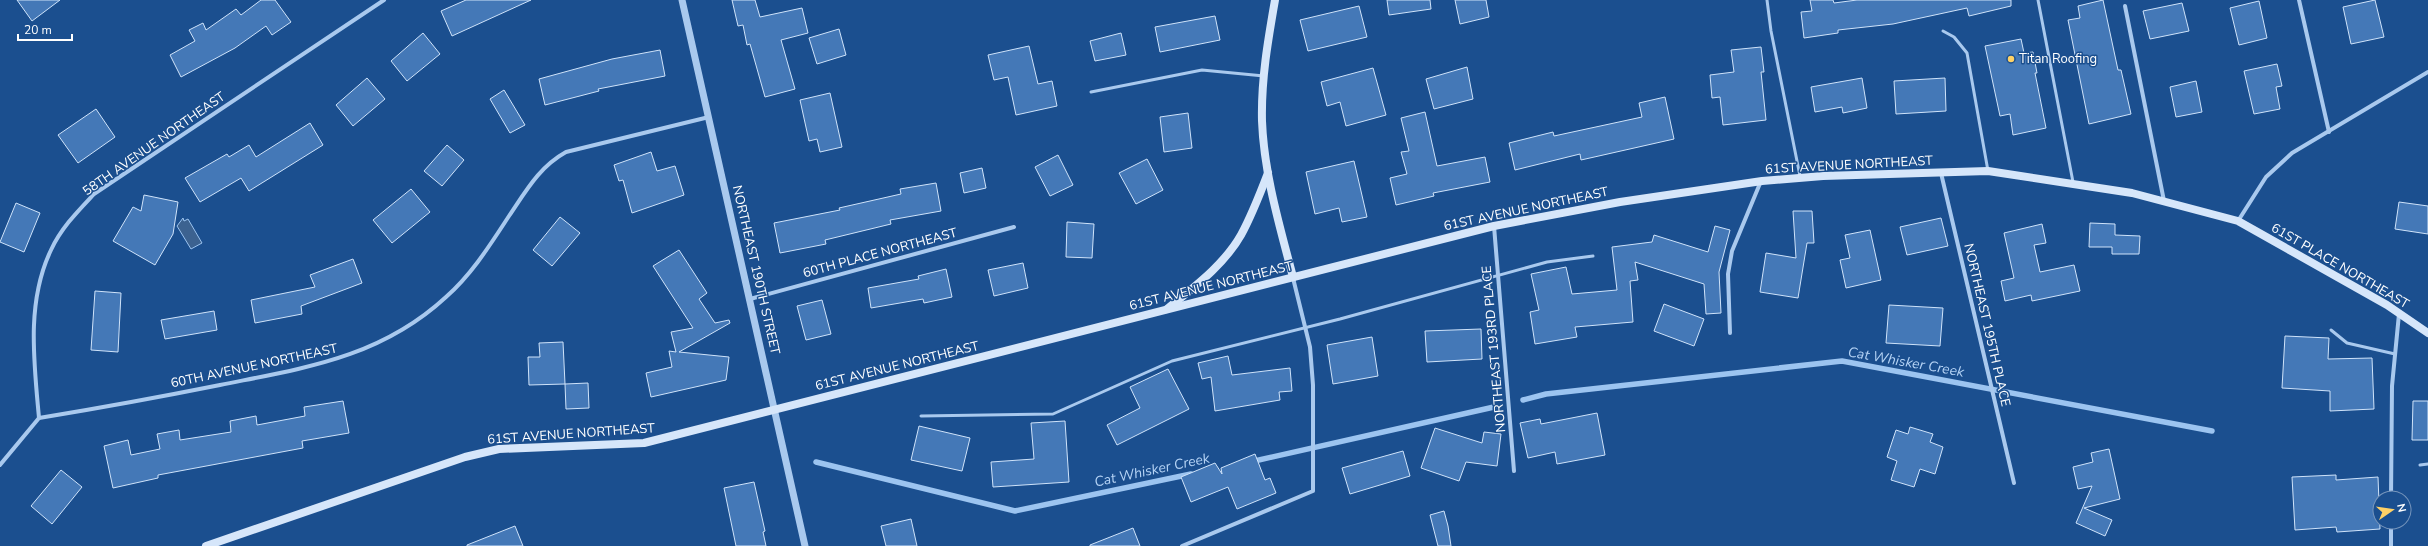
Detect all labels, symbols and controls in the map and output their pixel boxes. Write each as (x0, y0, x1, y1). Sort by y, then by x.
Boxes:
scale bar (18, 16, 72, 42)
text: 20 m (24, 22, 52, 38)
place label: Titan Roofing (2019, 50, 2097, 68)
marker: Titan Roofing (2006, 54, 2016, 64)
street label: 58TH AVENUE NORTHEAST (79, 88, 229, 200)
street label: 61ST AVENUE NORTHEAST (1765, 152, 1934, 178)
street label: 61ST AVENUE NORTHEAST (1442, 183, 1610, 235)
street label: NORTHEAST 190TH STREET (728, 184, 784, 357)
street label: 61ST PLACE NORTHEAST (2268, 219, 2413, 313)
street label: 60TH PLACE NORTHEAST (801, 224, 959, 282)
street label: NORTHEAST 195TH PLACE (1959, 242, 2015, 408)
street label: 61ST AVENUE NORTHEAST (1127, 257, 1295, 315)
street label: NORTHEAST 193RD PLACE (1478, 265, 1510, 433)
street label: 61ST AVENUE NORTHEAST (813, 337, 981, 395)
street label: 60TH AVENUE NORTHEAST (169, 339, 339, 392)
water label: Cat Whisker Creek (1846, 342, 1967, 382)
street label: 61ST AVENUE NORTHEAST (487, 419, 656, 449)
water label: Cat Whisker Creek (1093, 448, 1212, 492)
north arrow (2372, 490, 2412, 530)
text: N (2393, 502, 2409, 514)

